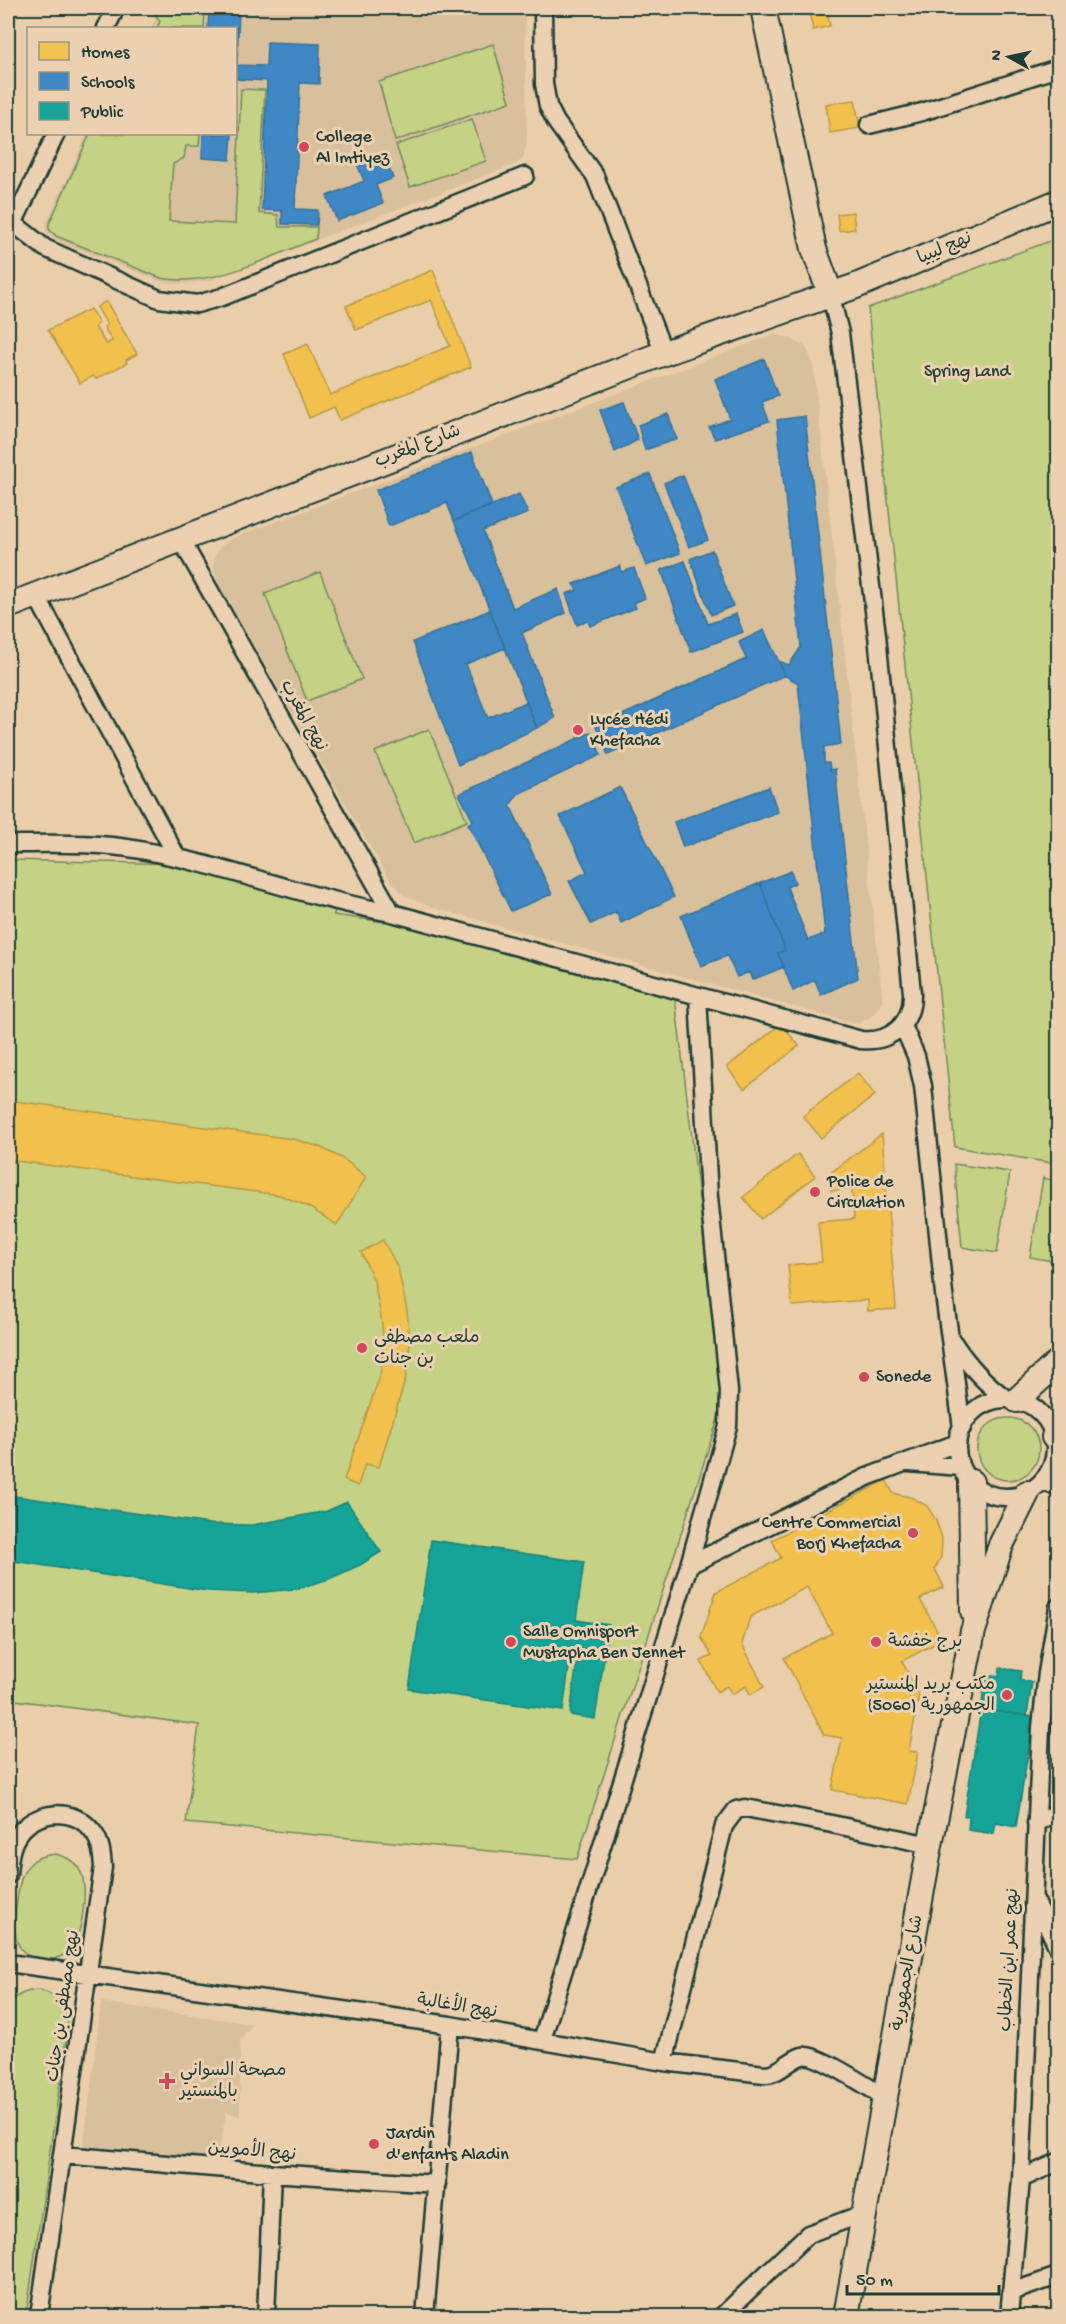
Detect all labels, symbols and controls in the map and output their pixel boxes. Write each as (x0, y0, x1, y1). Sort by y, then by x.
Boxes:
legend (27, 27, 237, 135)
north arrow (979, 27, 1039, 87)
text: Homes (81, 43, 131, 64)
text: N (987, 48, 1008, 62)
text: Schools (81, 73, 136, 94)
text: Public (80, 103, 124, 124)
place label: College Al Imtiyez (316, 127, 390, 169)
marker: College Al Imtiyez (297, 140, 311, 154)
street label: نهج ليبيا (915, 228, 975, 270)
park label: Spring Land (924, 362, 1012, 383)
street label: شارع المغرب (372, 421, 464, 473)
street label: نهج المغرب (275, 677, 331, 755)
place label: Lycée Hédi Khefacha (590, 710, 669, 752)
marker: Lycée Hédi Khefacha (571, 723, 585, 737)
place label: Police de Circulation (826, 1172, 905, 1214)
marker: Police de Circulation (808, 1185, 822, 1199)
place label: ملعب مصطفى بن جنات (374, 1328, 479, 1370)
marker: ملعب مصطفى بن جنات (355, 1341, 369, 1355)
place label: Sonede (876, 1367, 932, 1388)
marker: Sonede (857, 1370, 871, 1384)
place label: Centre Commercial Borj Khefacha (762, 1513, 902, 1555)
marker: Centre Commercial Borj Khefacha (906, 1526, 920, 1540)
place label: Salle Omnisport Mustapha Ben Jennet (523, 1622, 686, 1664)
place label: برج خفشة (888, 1632, 962, 1653)
marker: Salle Omnisport Mustapha Ben Jennet (504, 1635, 518, 1649)
marker: برج خفشة (869, 1635, 883, 1649)
place label: مكتب بريد المنستير الجمهورية (5060) (865, 1675, 995, 1717)
marker: مكتب بريد المنستير الجمهورية (5060) (1000, 1688, 1014, 1702)
street label: نهج عمر ابن الخطاب (996, 1888, 1024, 2032)
street label: شارع الجمهورية (887, 1913, 929, 2033)
street label: نهج مصطفى بن جنات (43, 1929, 85, 2083)
street label: نهج الأغالبة (415, 1986, 499, 2024)
place label: مصحة السواني بالمنستير (178, 2061, 286, 2103)
marker: مصحة السواني بالمنستير (158, 2072, 176, 2090)
place label: Jardin d'enfants Aladin (386, 2124, 509, 2166)
street label: نهج الأمويين (207, 2134, 297, 2166)
marker: Jardin d'enfants Aladin (367, 2137, 381, 2151)
scale bar (847, 2258, 998, 2296)
text: 50 m (856, 2271, 893, 2292)

